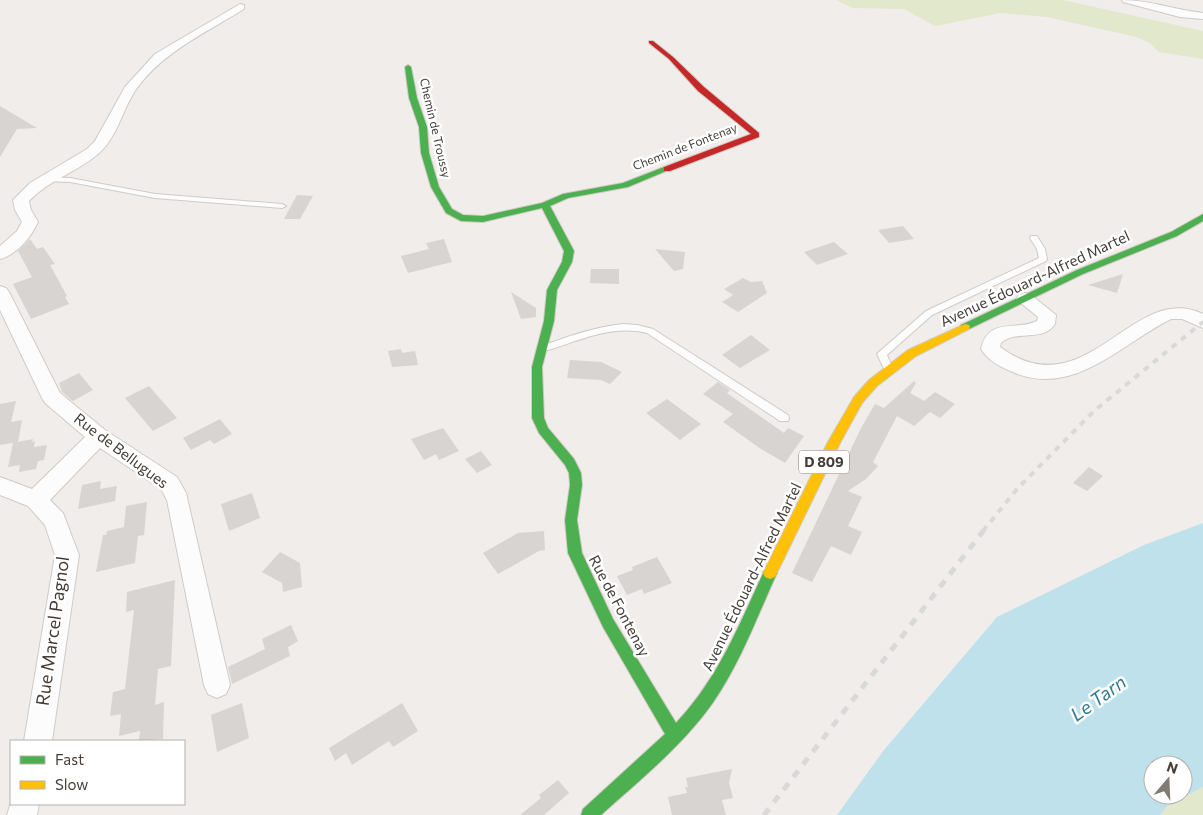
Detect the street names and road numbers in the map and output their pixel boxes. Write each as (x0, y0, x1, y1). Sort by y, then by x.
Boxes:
street label: Chemin de Troussy (418, 77, 454, 179)
street label: Chemin de Fontenay (630, 120, 739, 172)
street label: Avenue Édouard-Alfred Martel (936, 225, 1132, 330)
street label: Rue de Bellugues (71, 409, 172, 492)
road number: D 809 (799, 451, 849, 474)
street label: Avenue Édouard-Alfred Martel (697, 479, 805, 674)
street label: Rue de Fontenay (586, 552, 654, 660)
street label: Rue Marcel Pagnol (31, 555, 73, 707)

